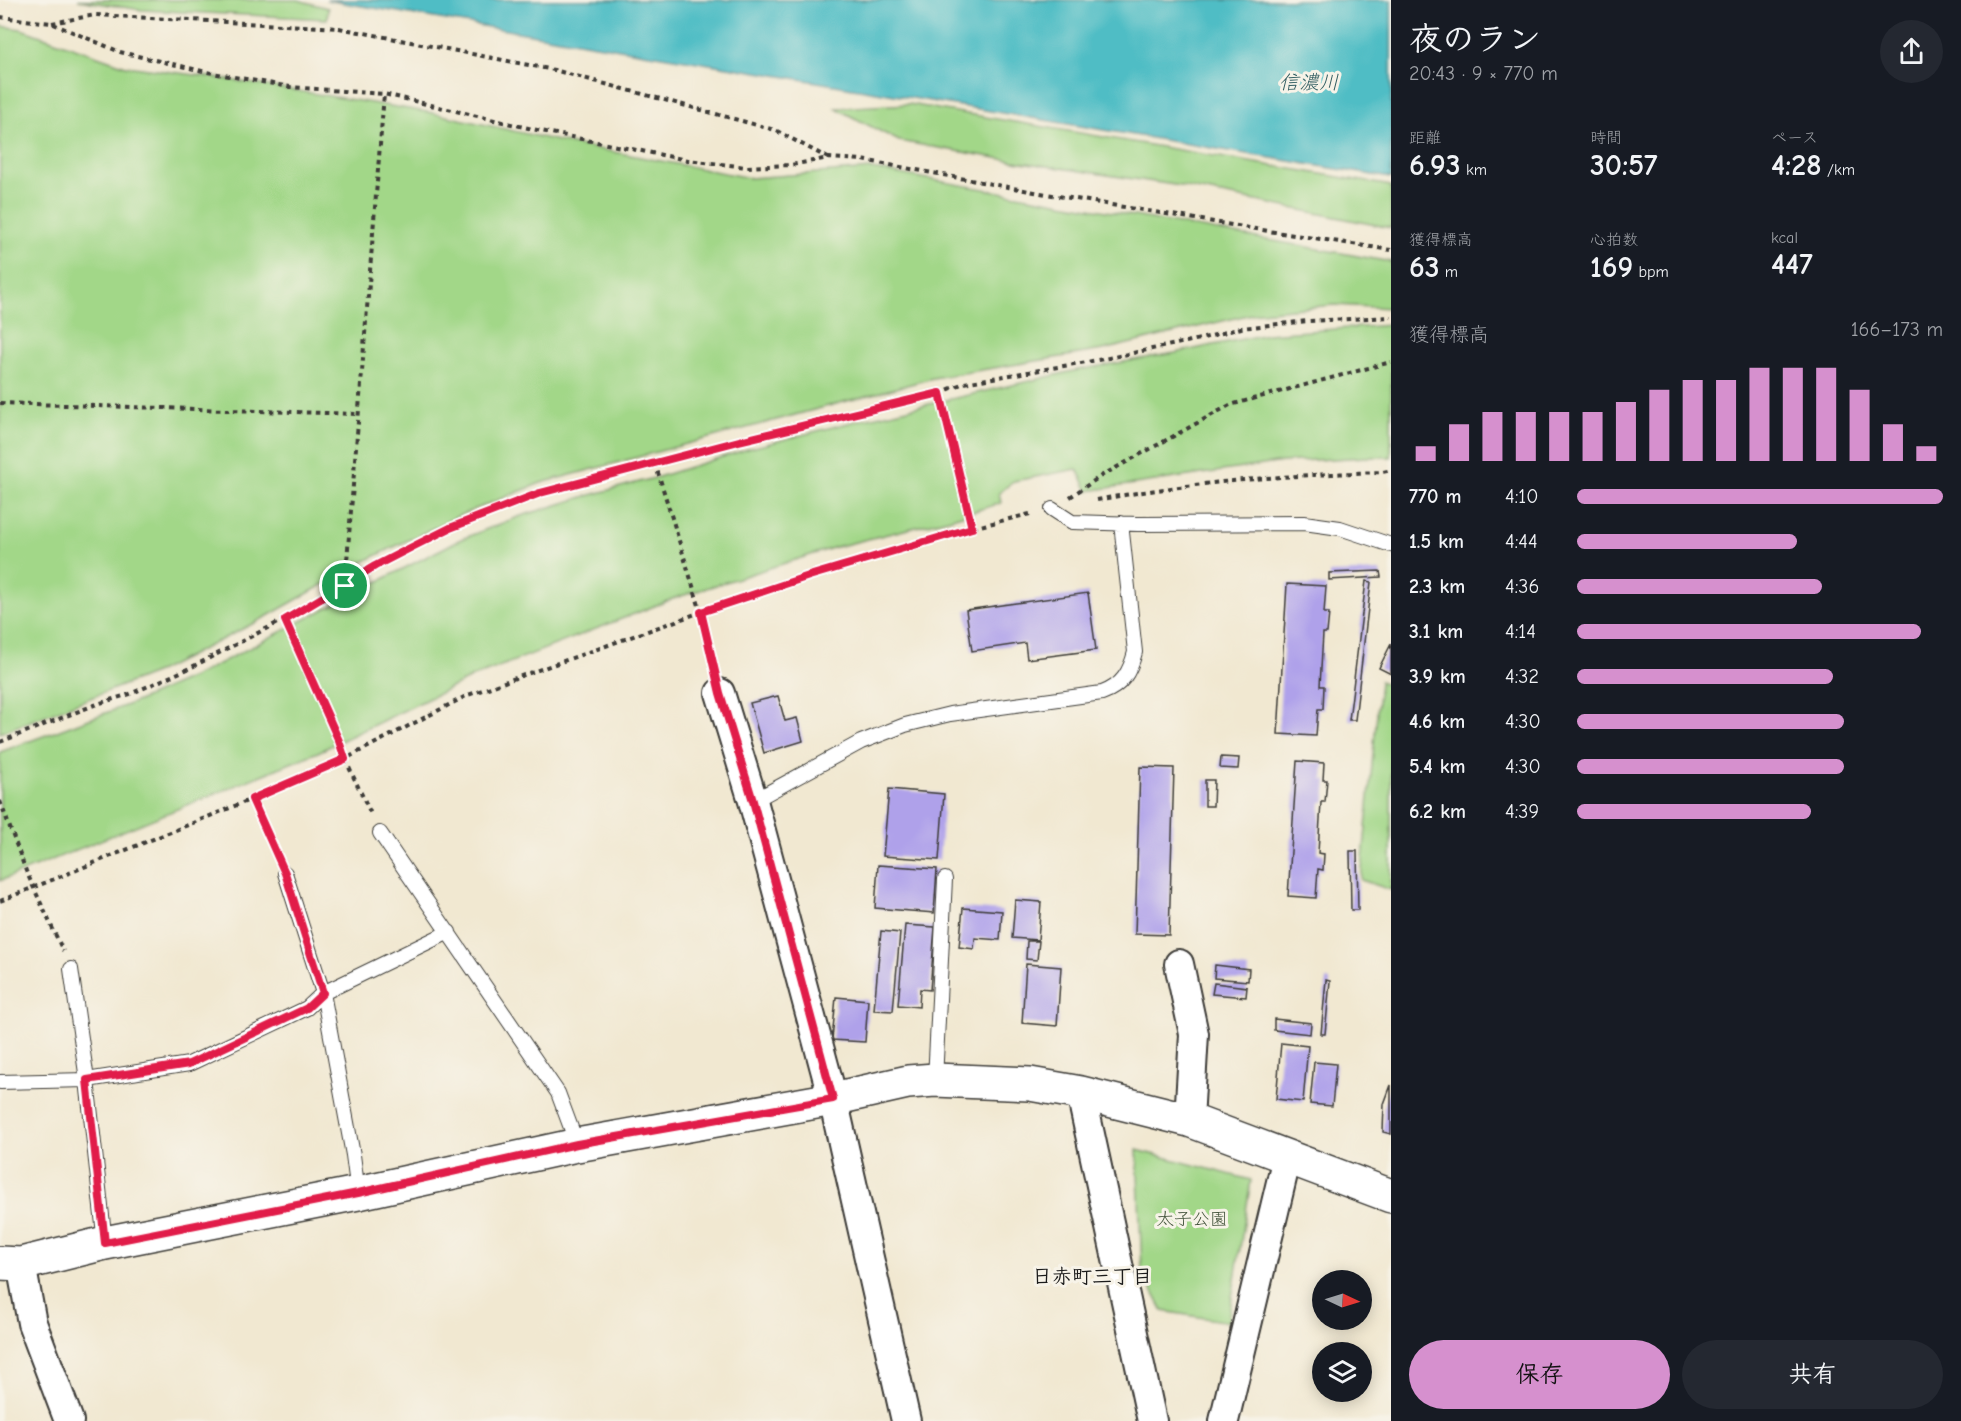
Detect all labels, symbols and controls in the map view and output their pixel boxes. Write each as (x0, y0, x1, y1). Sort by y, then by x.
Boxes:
text: 夜のラン (1409, 20, 1541, 58)
button: share (1880, 20, 1943, 83)
text: 20:43 · 9 × 770 m (1409, 62, 1558, 85)
water label: 信濃川 (1279, 71, 1339, 94)
text: 距離 (1409, 129, 1441, 147)
text: 時間 (1590, 129, 1622, 147)
text: ペース (1771, 129, 1818, 147)
text: 6.93 (1409, 148, 1461, 183)
text: 30:57 (1590, 148, 1658, 183)
text: 4:28 (1771, 148, 1822, 183)
text: km (1461, 161, 1487, 179)
text: /km (1822, 161, 1855, 179)
text: kcal (1771, 229, 1798, 247)
text: 獲得標高 (1409, 231, 1473, 249)
text: 心拍数 (1590, 231, 1638, 249)
text: 447 (1771, 247, 1813, 282)
text: 63 (1409, 250, 1439, 285)
text: 169 (1590, 250, 1633, 285)
text: m (1439, 263, 1458, 281)
text: bpm (1633, 263, 1669, 281)
text: 166–173 m (1851, 318, 1943, 341)
text: 獲得標高 (1409, 323, 1489, 346)
text: 770 m (1409, 485, 1461, 508)
text: 4:10 (1505, 485, 1538, 508)
text: 1.5 km (1409, 530, 1464, 553)
text: 4:44 (1505, 530, 1538, 553)
pin (319, 560, 370, 611)
icon: arrive (328, 569, 361, 602)
text: 2.3 km (1409, 575, 1465, 598)
text: 4:36 (1505, 575, 1539, 598)
text: 3.1 km (1409, 620, 1463, 643)
text: 4:14 (1505, 620, 1536, 643)
text: 3.9 km (1409, 665, 1466, 688)
text: 4:32 (1505, 665, 1539, 688)
text: 4.6 km (1409, 710, 1465, 733)
text: 4:30 (1505, 710, 1541, 733)
text: 5.4 km (1409, 755, 1465, 778)
text: 4:30 (1505, 755, 1541, 778)
text: 6.2 km (1409, 800, 1466, 823)
text: 4:39 (1505, 800, 1539, 823)
park label: 太子公園 (1156, 1209, 1228, 1230)
district label: 日赤町三丁目 (1032, 1265, 1152, 1288)
north arrow (1312, 1270, 1372, 1330)
map controls (1312, 1270, 1372, 1402)
button: 保存 (1409, 1340, 1670, 1409)
button: 共有 (1682, 1340, 1943, 1409)
button: layers (1312, 1342, 1372, 1402)

